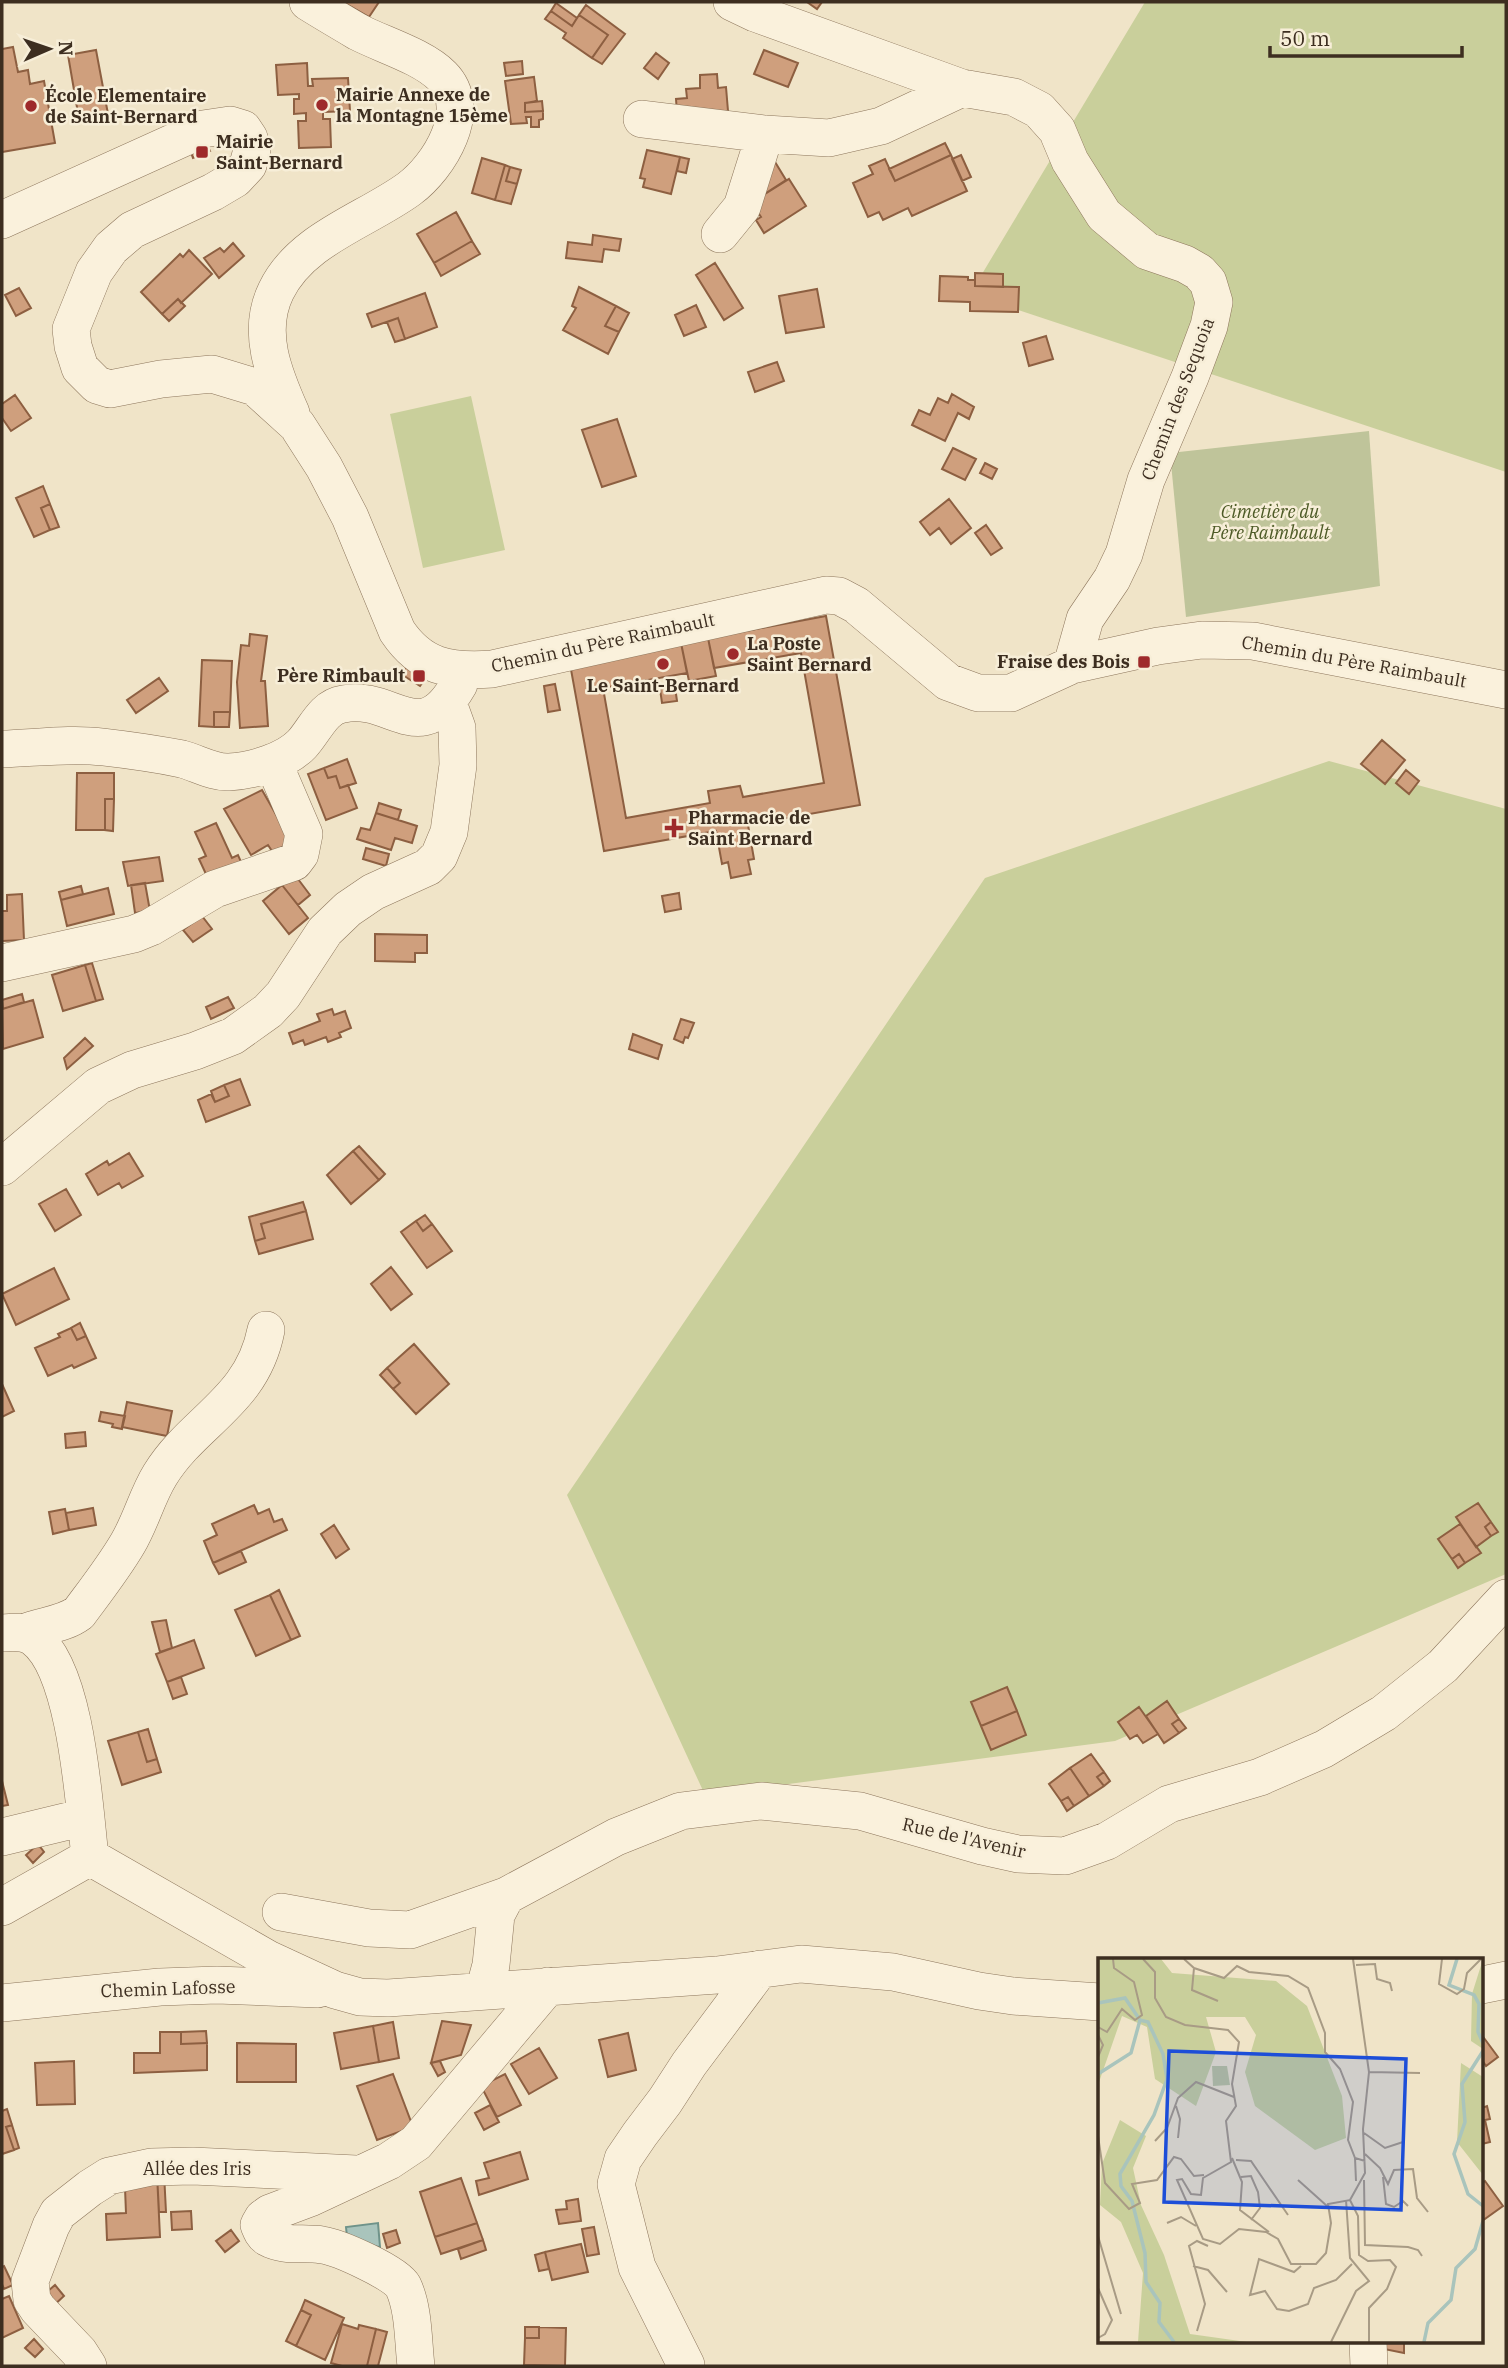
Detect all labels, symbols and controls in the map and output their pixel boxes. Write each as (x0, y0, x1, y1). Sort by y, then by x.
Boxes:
north arrow (14, 14, 84, 84)
scale bar (1270, 14, 1462, 58)
text: 50 m (1280, 24, 1330, 52)
text: N (54, 40, 78, 56)
place label: École Elementaire de Saint-Bernard (45, 83, 206, 128)
place label: Mairie Annexe de la Montagne 15ème (336, 83, 508, 127)
marker: Mairie Annexe de la Montagne 15ème (314, 97, 330, 113)
marker: École Elementaire de Saint-Bernard (23, 98, 39, 114)
place label: Mairie Saint-Bernard (216, 130, 343, 174)
marker: Mairie Saint-Bernard (194, 144, 210, 160)
street label: Chemin des Sequoia (1136, 314, 1219, 484)
park label: Cimetière du Père Raimbault (1209, 500, 1330, 544)
street label: Chemin du Père Raimbault (489, 608, 717, 677)
street label: Chemin du Père Raimbault (1240, 630, 1468, 693)
place label: La Poste Saint Bernard (747, 632, 872, 676)
marker: La Poste Saint Bernard (725, 646, 741, 662)
place label: Fraise des Bois (997, 650, 1130, 673)
marker: Fraise des Bois (1136, 654, 1152, 670)
marker: Le Saint-Bernard (655, 656, 671, 672)
place label: Père Rimbault (277, 664, 405, 687)
marker: Père Rimbault (411, 668, 427, 684)
place label: Le Saint-Bernard (587, 674, 739, 697)
place label: Pharmacie de Saint Bernard (688, 806, 813, 850)
marker: Pharmacie de Saint Bernard (666, 820, 682, 836)
street label: Rue de l'Avenir (900, 1812, 1028, 1863)
inset map (1098, 1958, 1484, 2344)
street label: Chemin Lafosse (100, 1975, 236, 2002)
street label: Allée des Iris (143, 2157, 251, 2180)

